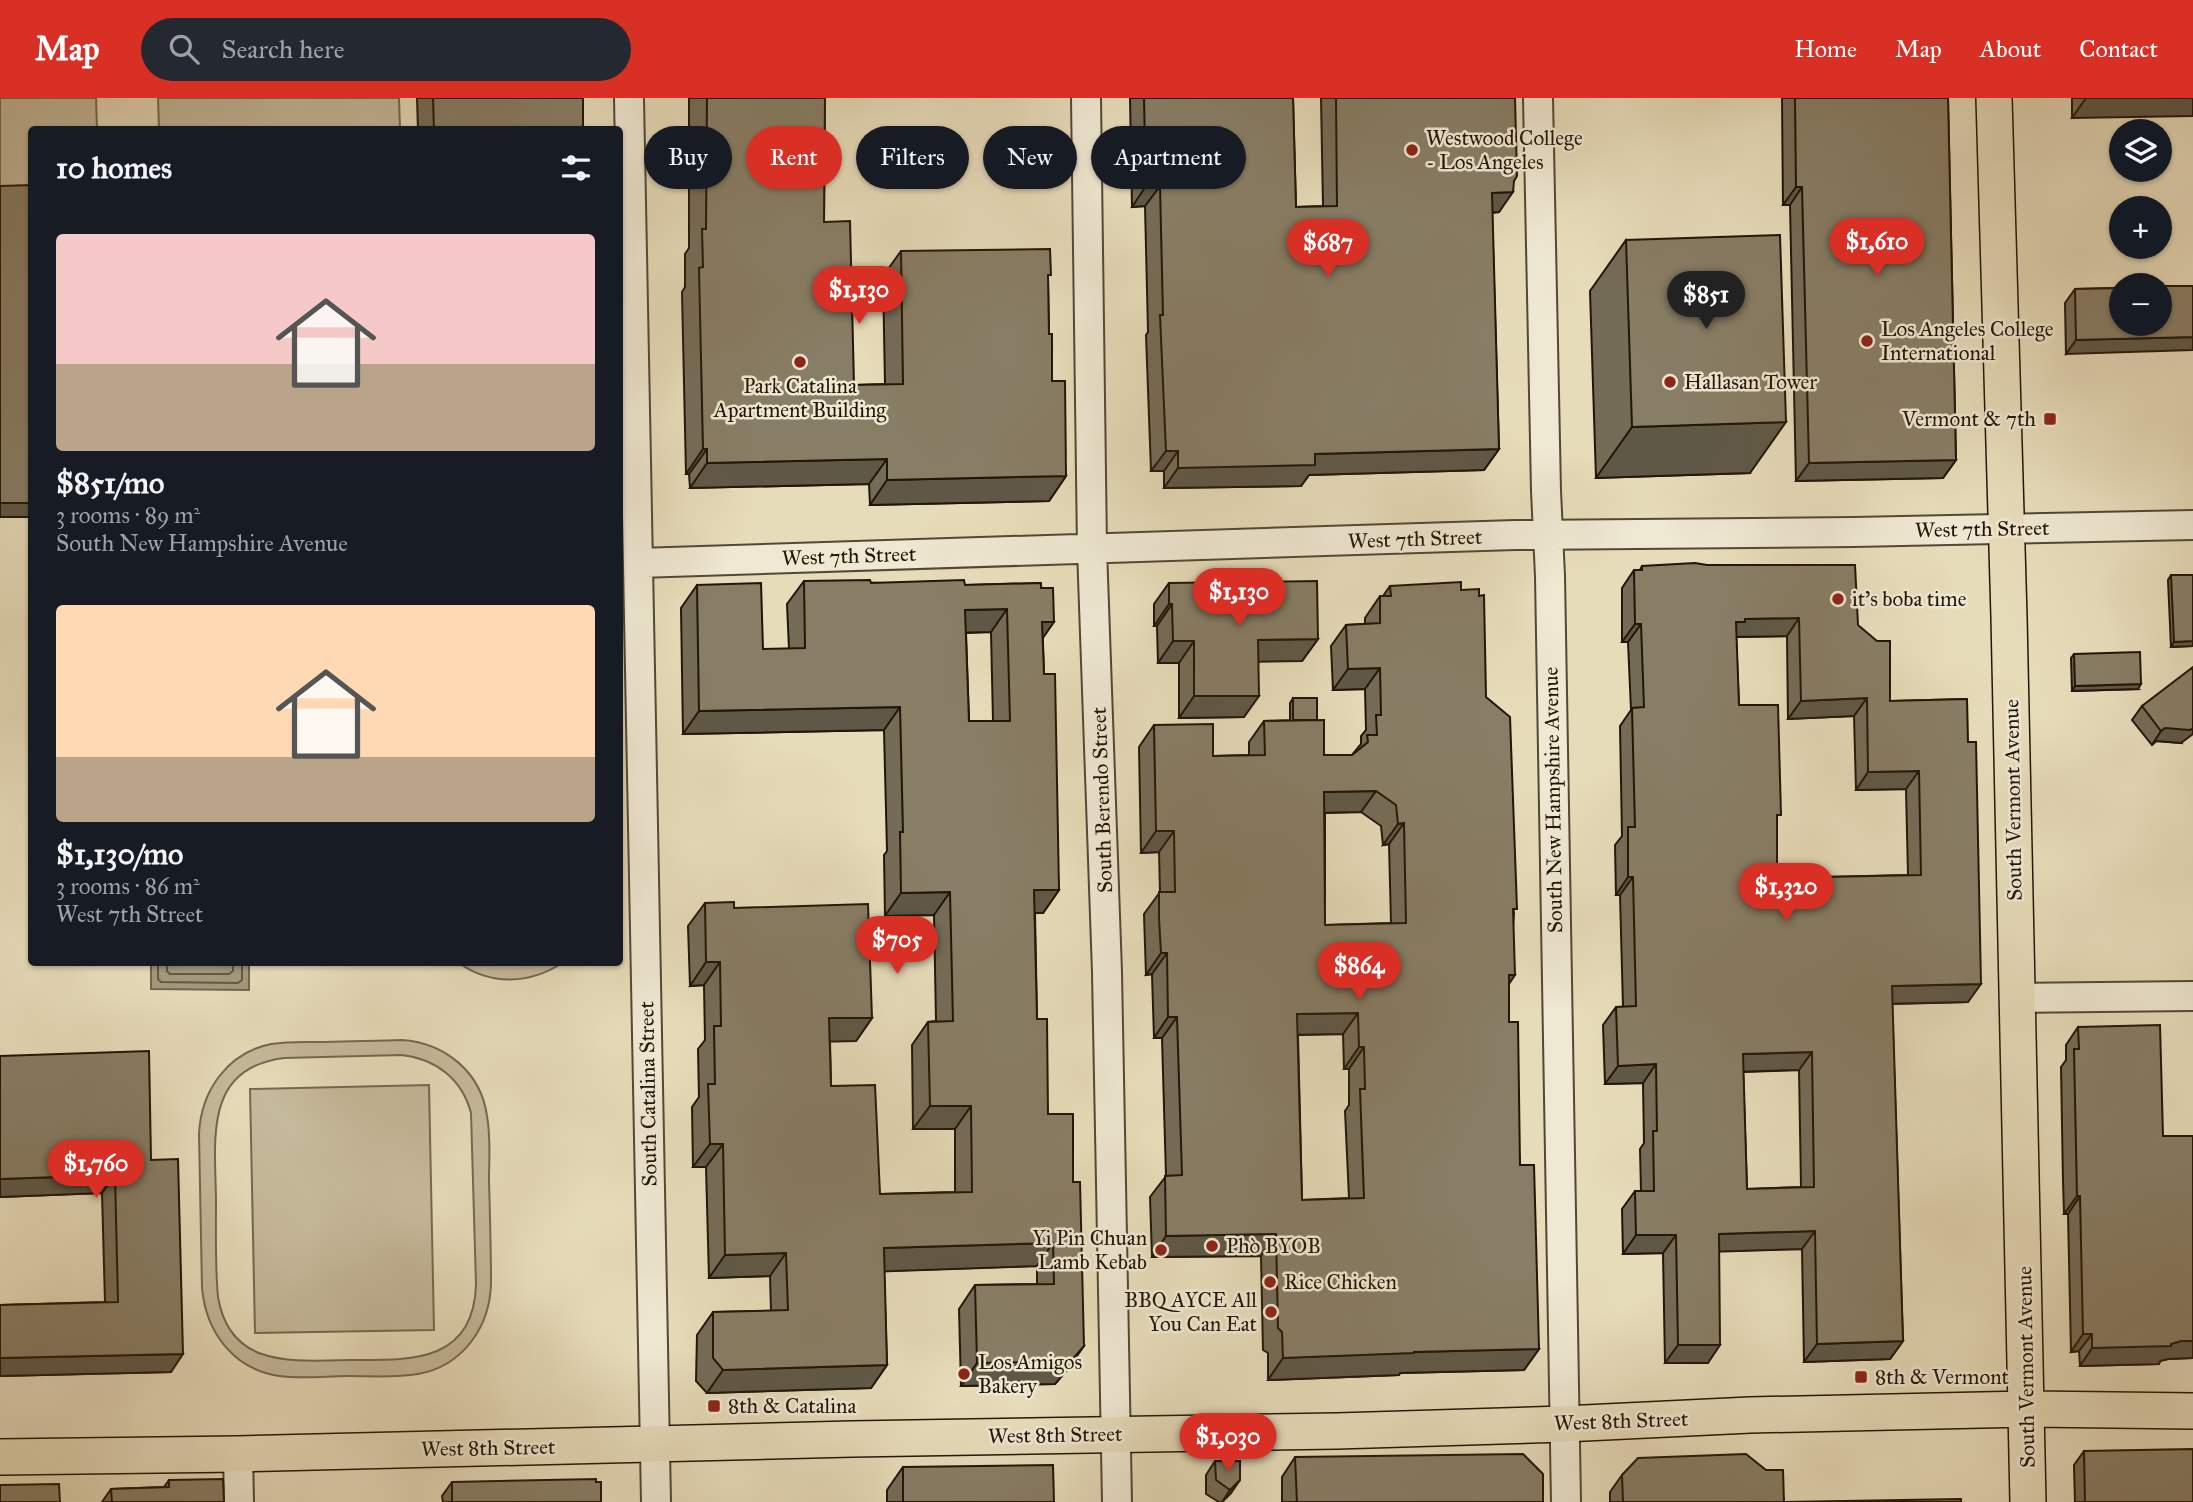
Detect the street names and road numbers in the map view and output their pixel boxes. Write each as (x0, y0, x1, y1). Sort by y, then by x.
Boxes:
street label: West 7th Street (1915, 515, 2050, 543)
street label: West 7th Street (1347, 524, 1483, 554)
street label: West 7th Street (781, 541, 917, 571)
street label: South New Hampshire Avenue (1538, 666, 1568, 933)
street label: South Vermont Avenue (1998, 699, 2028, 901)
street label: South Berendo Street (1086, 706, 1118, 893)
street label: South Catalina Street (633, 1000, 663, 1187)
street label: South Vermont Avenue (2011, 1266, 2041, 1468)
street label: West 8th Street (1553, 1406, 1689, 1436)
street label: West 8th Street (988, 1421, 1123, 1449)
street label: West 8th Street (421, 1434, 556, 1462)

